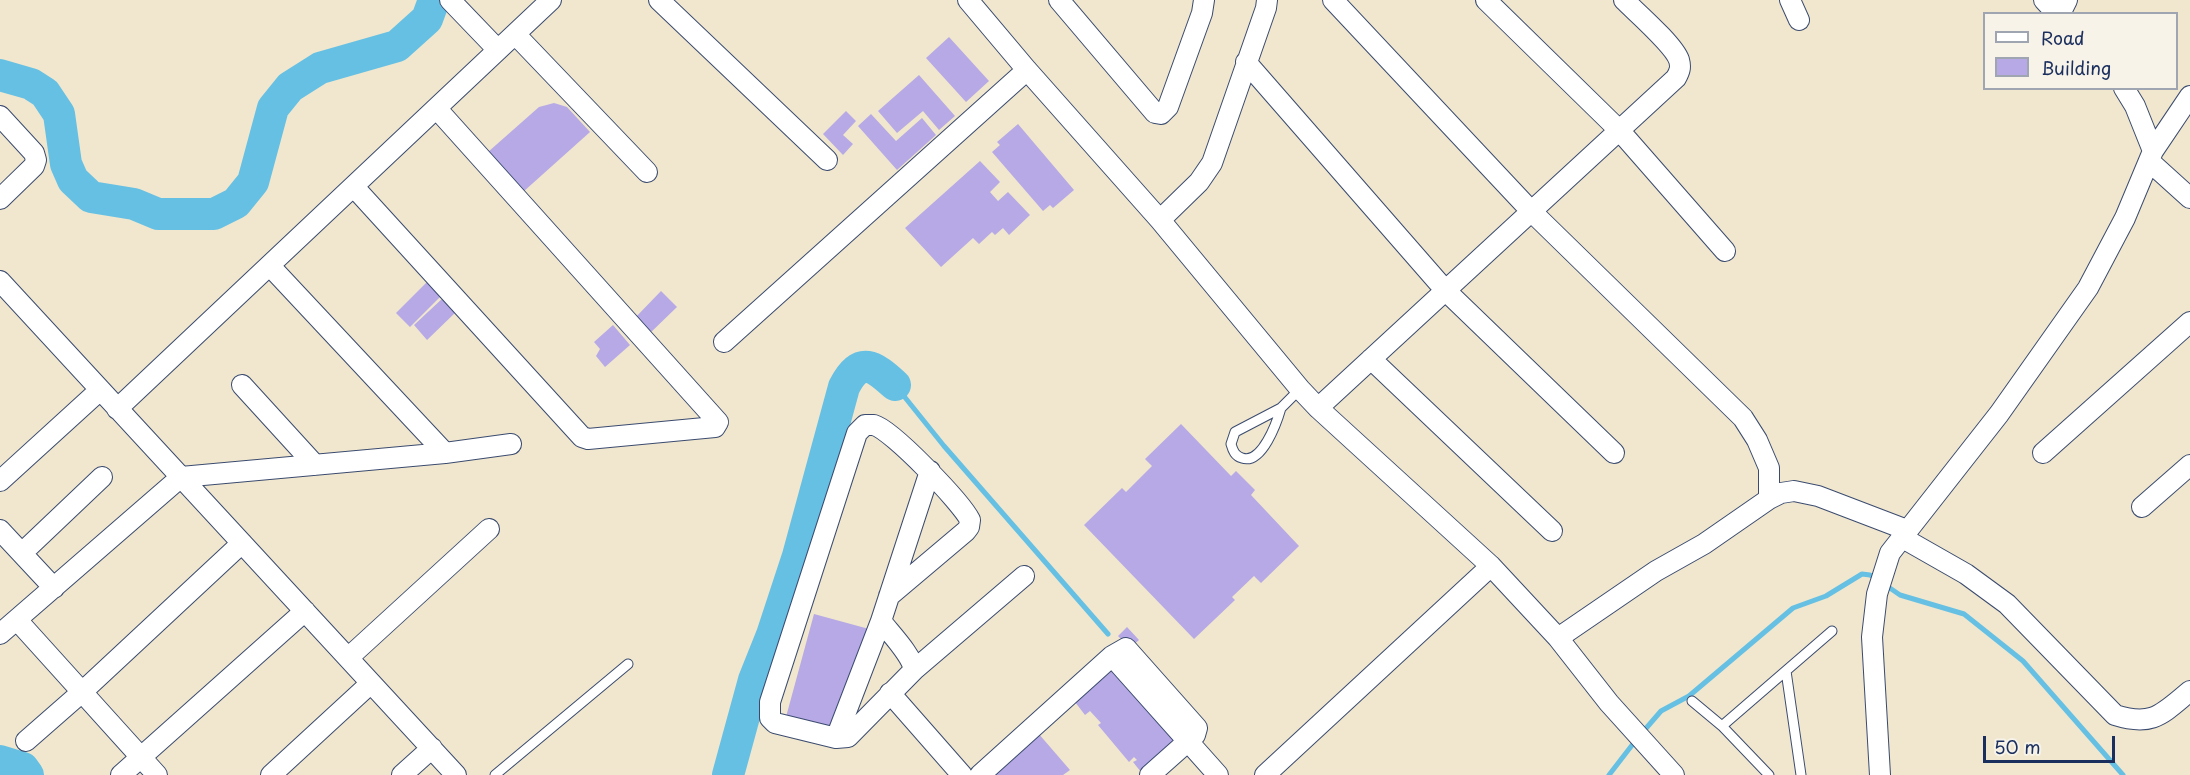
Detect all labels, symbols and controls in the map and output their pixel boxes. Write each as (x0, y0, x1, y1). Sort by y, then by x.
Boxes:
legend (1983, 12, 2178, 90)
text: Road (2041, 24, 2085, 51)
text: Building (2041, 54, 2111, 81)
scale bar (1986, 724, 2118, 762)
text: 50 m (1994, 733, 2041, 760)

